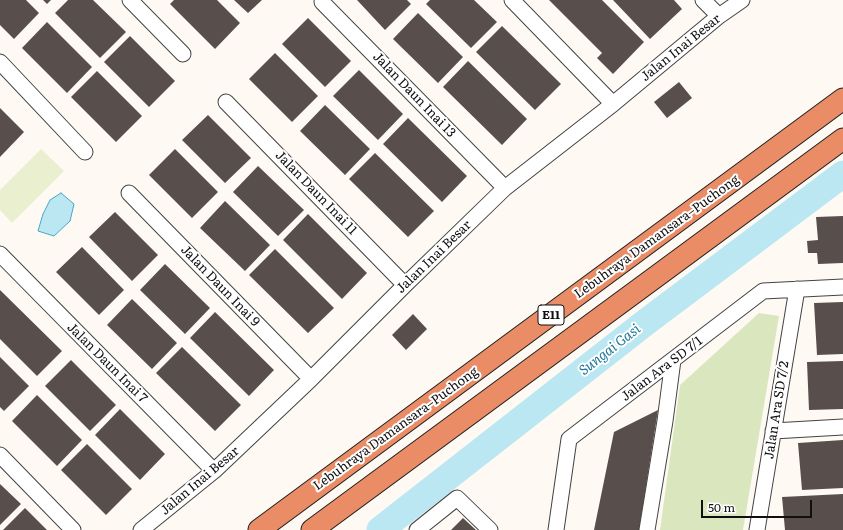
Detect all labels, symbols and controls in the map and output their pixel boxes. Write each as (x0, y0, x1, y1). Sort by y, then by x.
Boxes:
street label: Jalan Inai Besar (638, 11, 724, 85)
street label: Jalan Daun Inai 13 (369, 49, 459, 141)
street label: Jalan Daun Inai 11 (272, 148, 360, 238)
street label: Lebuhraya Damansara–Puchong (571, 172, 743, 302)
street label: Jalan Inai Besar (393, 217, 475, 297)
street label: Jalan Daun Inai 9 (177, 242, 263, 330)
road number: E11 (538, 305, 564, 325)
street label: Jalan Daun Inai 7 (64, 320, 150, 406)
water label: Sungai Gasi (576, 321, 644, 379)
street label: Jalan Ara SD 7/1 (618, 333, 706, 405)
street label: Jalan Ara SD 7/2 (762, 360, 792, 460)
street label: Lebuhraya Damansara–Puchong (310, 364, 482, 494)
street label: Jalan Inai Besar (157, 444, 243, 518)
scale bar (703, 492, 814, 518)
text: 50 m (708, 498, 735, 516)

